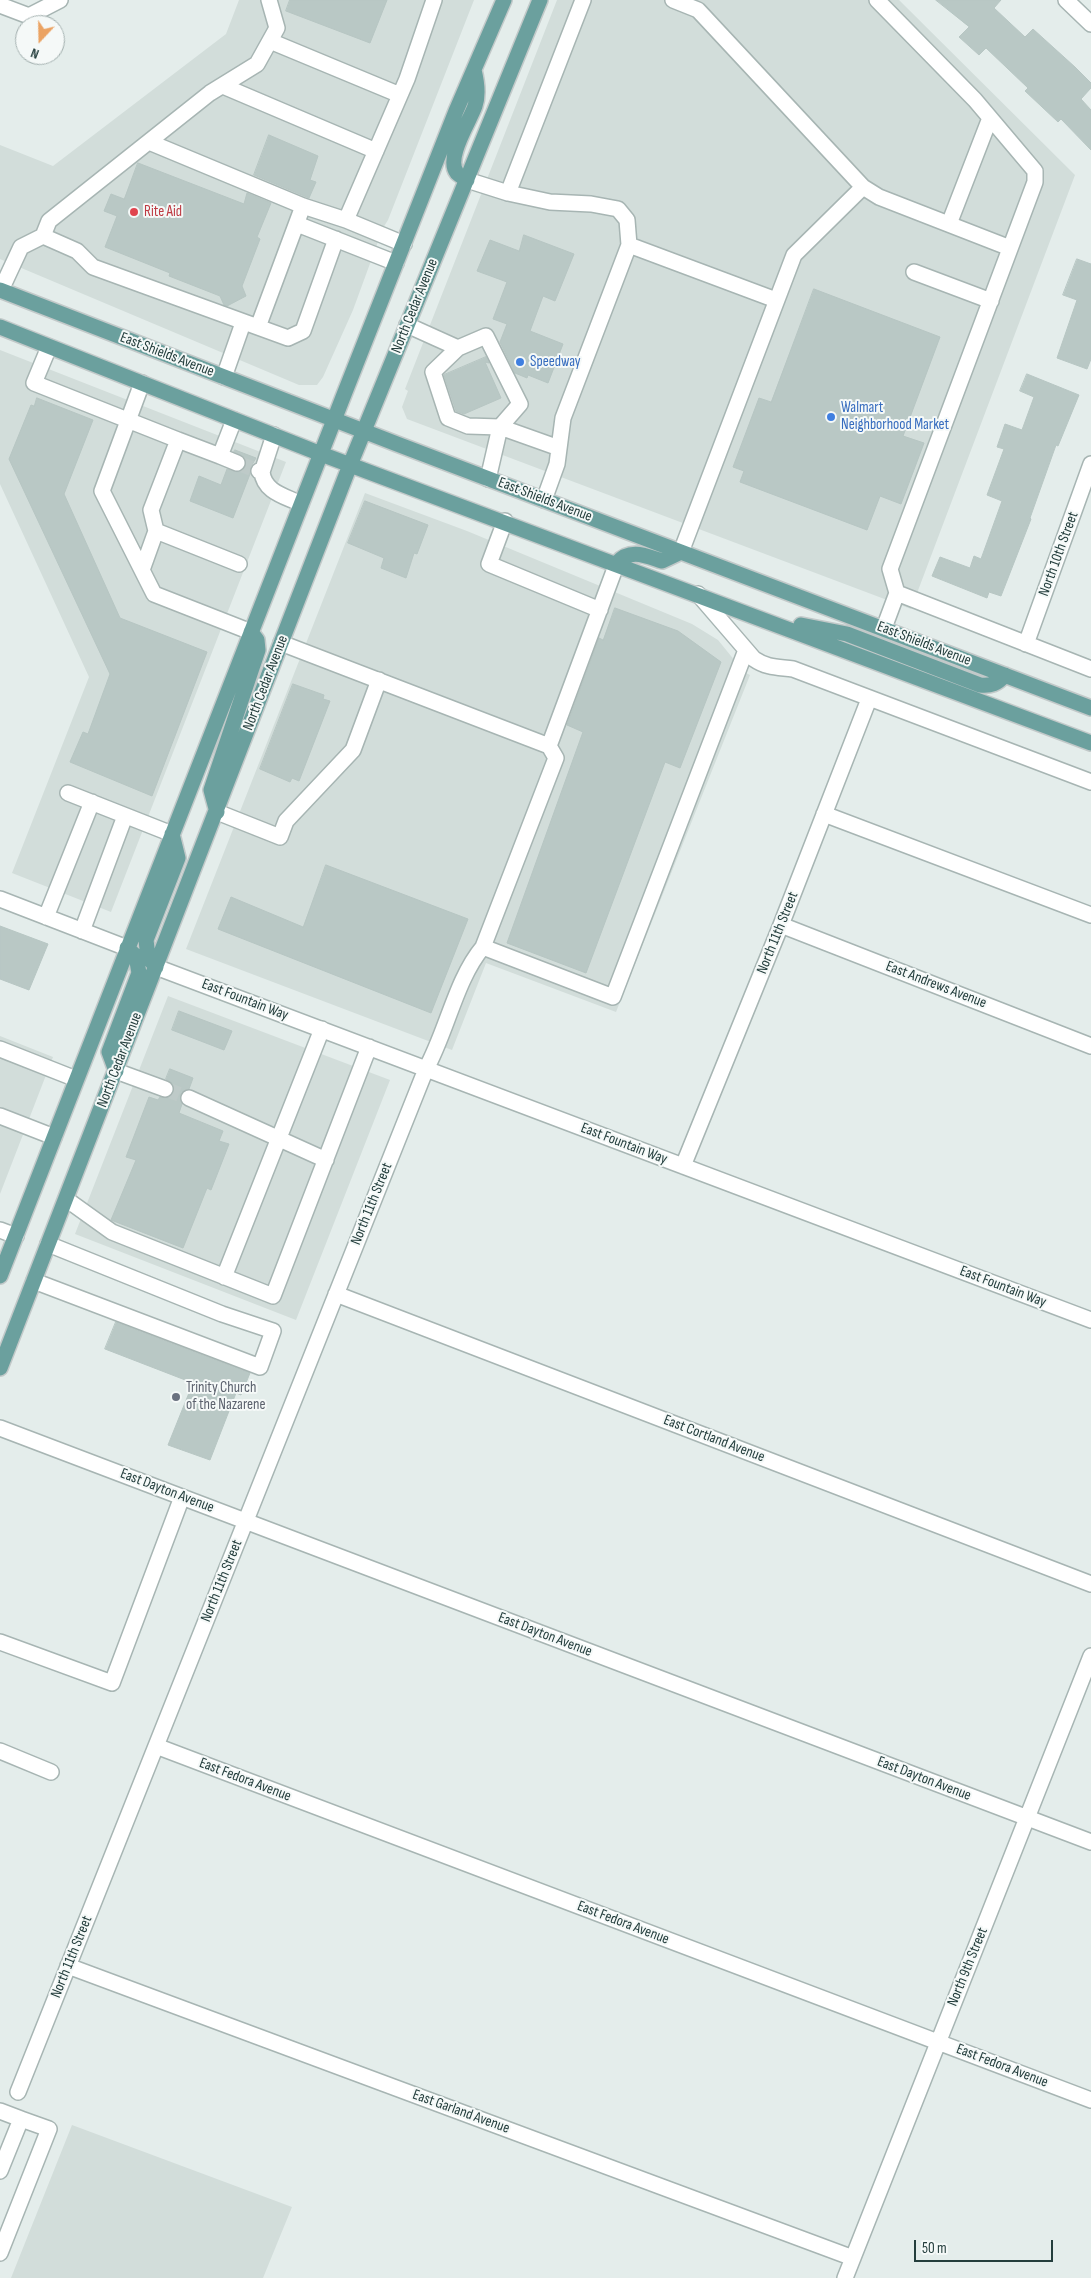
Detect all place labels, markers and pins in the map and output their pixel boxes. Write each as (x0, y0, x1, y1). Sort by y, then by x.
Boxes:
place label: Rite Aid (144, 203, 182, 221)
marker: Rite Aid (128, 206, 140, 218)
place label: Speedway (530, 353, 581, 371)
marker: Speedway (514, 356, 526, 368)
place label: Walmart Neighborhood Market (841, 399, 949, 434)
marker: Walmart Neighborhood Market (825, 411, 837, 423)
place label: Trinity Church of the Nazarene (186, 1379, 265, 1414)
marker: Trinity Church of the Nazarene (170, 1391, 182, 1403)

